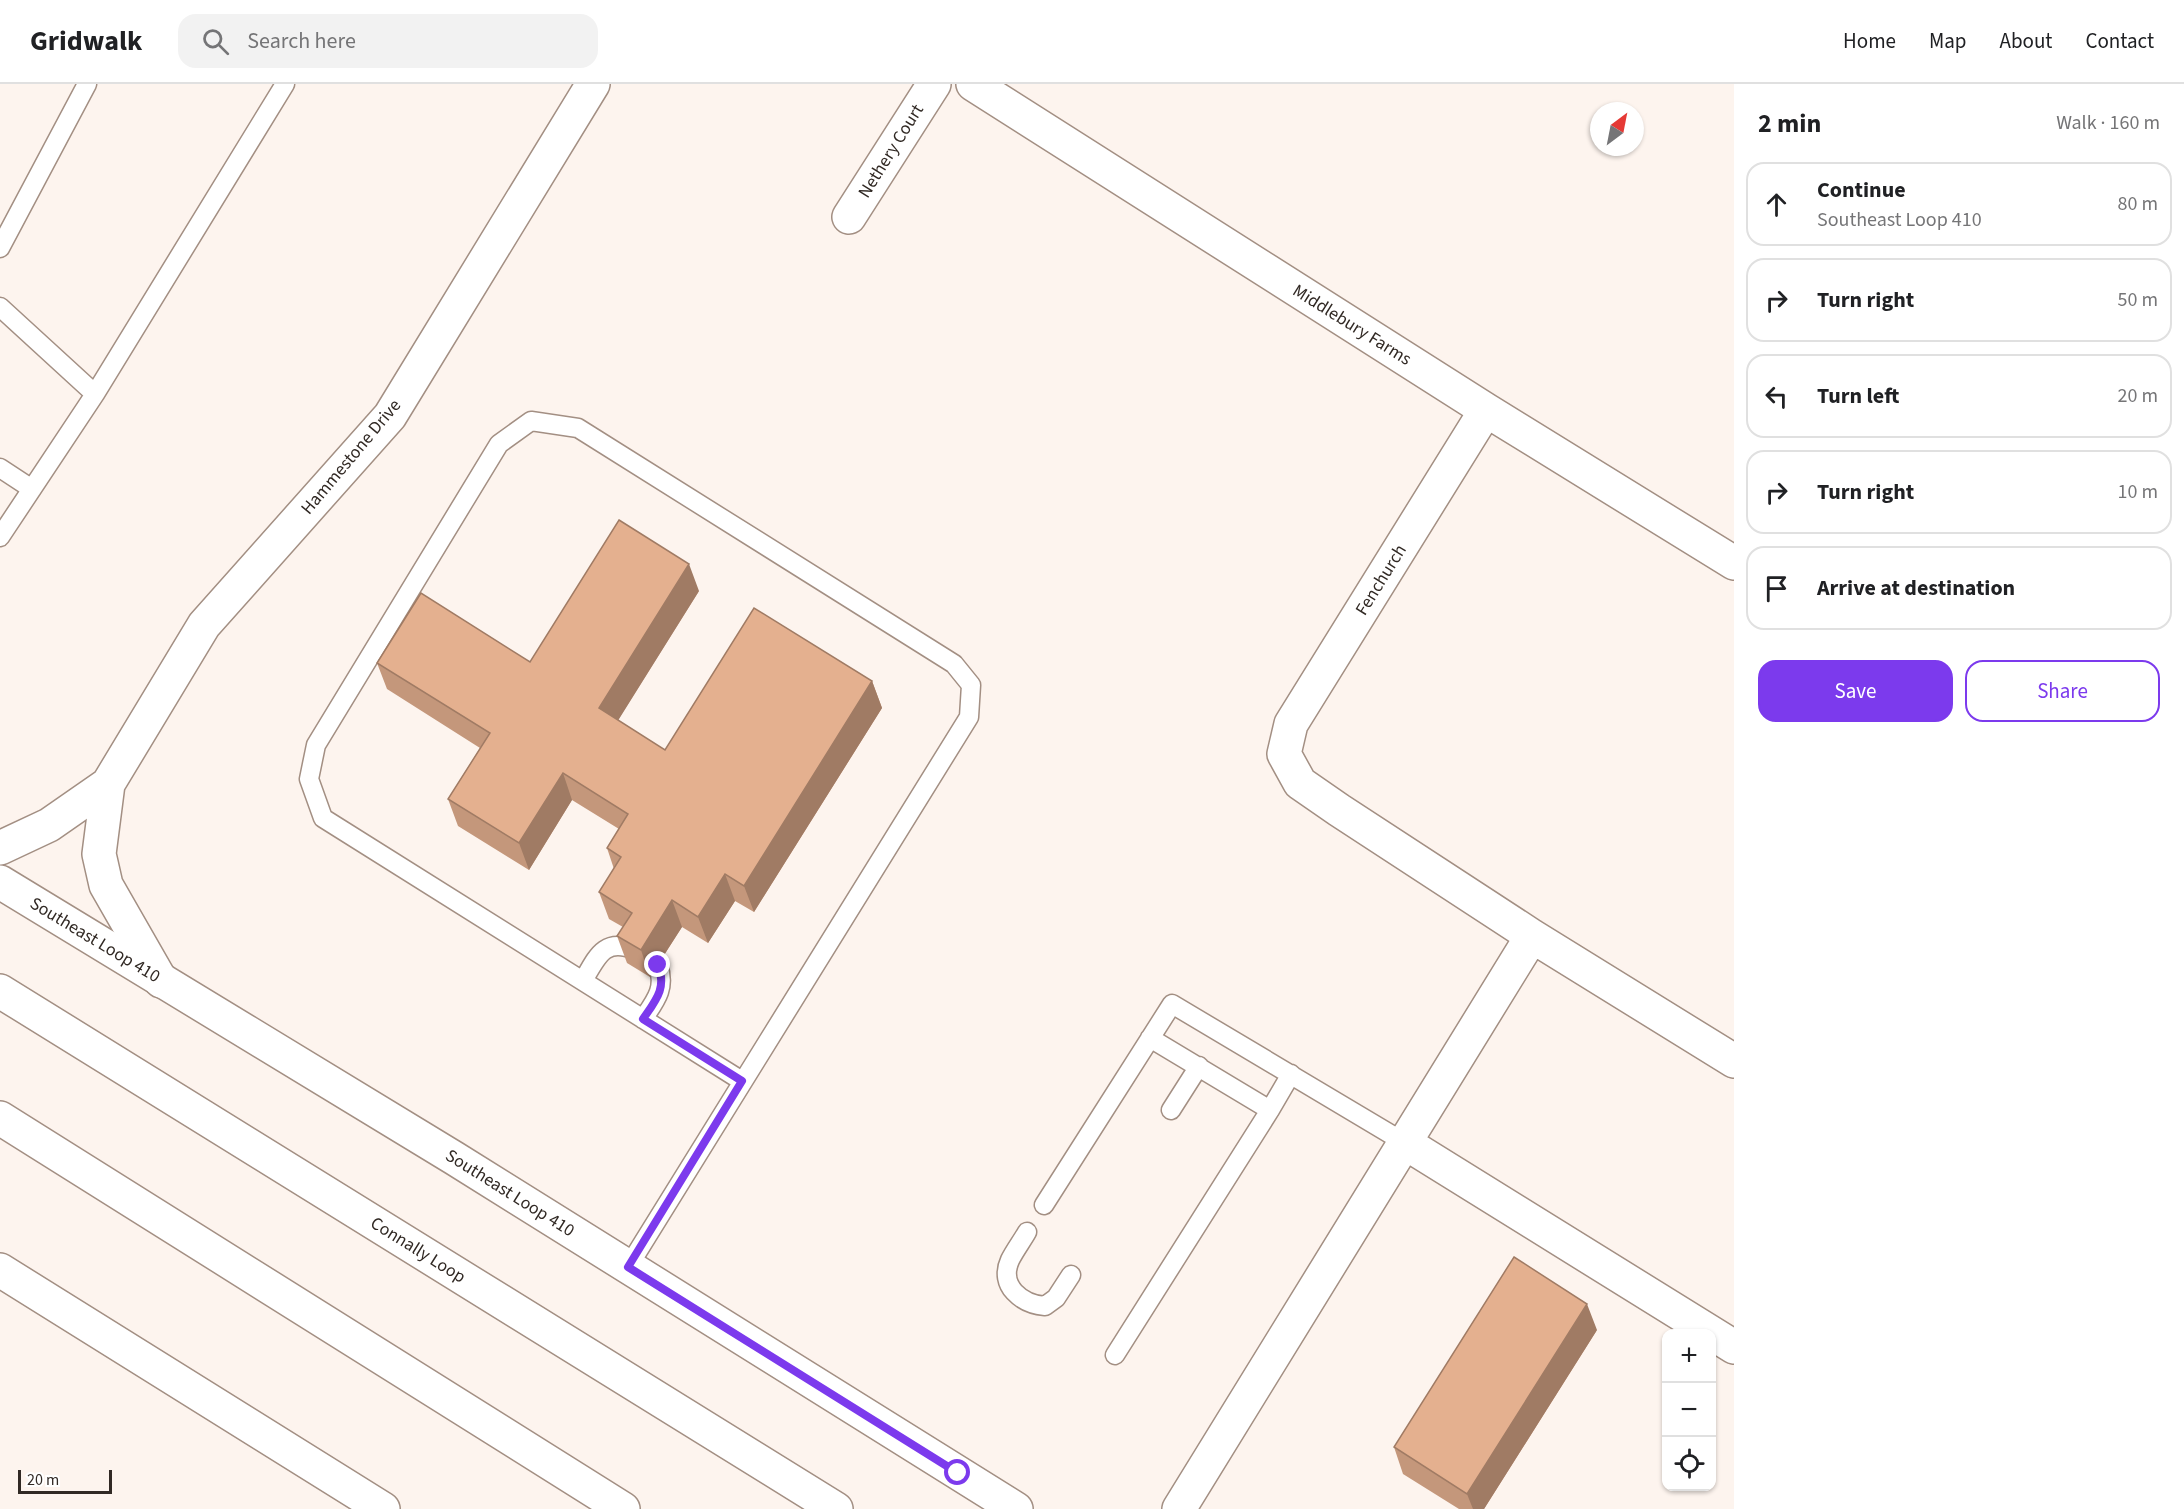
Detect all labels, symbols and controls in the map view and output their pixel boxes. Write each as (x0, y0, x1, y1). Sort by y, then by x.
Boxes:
search box (178, 14, 598, 68)
text: Gridwalk (30, 21, 142, 61)
icon: search (199, 25, 232, 58)
text: Search here (247, 25, 356, 57)
text: Home (1843, 26, 1896, 56)
text: Map (1929, 26, 1967, 56)
text: About (2000, 26, 2052, 56)
text: Contact (2085, 26, 2154, 56)
street label: Nethery Court (852, 99, 930, 203)
north arrow (1590, 102, 1644, 156)
text: 2 min (1758, 105, 1821, 142)
text: Walk · 160 m (2056, 109, 2160, 137)
text: Continue (1817, 174, 1906, 206)
icon: ahead (1760, 188, 1793, 221)
text: 80 m (2118, 190, 2158, 218)
text: Southeast Loop 410 (1817, 206, 1982, 234)
street label: Middlebury Farms (1288, 278, 1416, 372)
icon: right (1760, 284, 1793, 317)
text: Turn right (1817, 284, 1914, 316)
text: 50 m (2118, 286, 2158, 314)
icon: left (1760, 380, 1793, 413)
text: Turn left (1817, 380, 1899, 412)
text: 20 m (2118, 382, 2158, 410)
street label: Hammestone Drive (295, 394, 407, 520)
icon: right (1760, 476, 1793, 509)
text: Turn right (1817, 476, 1914, 508)
text: 10 m (2118, 478, 2158, 506)
street label: Fenchurch (1349, 540, 1413, 620)
icon: arrive (1760, 572, 1793, 605)
text: Arrive at destination (1817, 572, 2015, 604)
button: Save (1758, 660, 1953, 722)
button: Share (1965, 660, 2160, 722)
street label: Southeast Loop 410 (25, 891, 165, 989)
route end (644, 951, 670, 977)
street label: Southeast Loop 410 (441, 1143, 579, 1243)
street label: Connally Loop (366, 1211, 470, 1289)
map controls (1662, 1329, 1716, 1491)
button: + (1662, 1329, 1716, 1383)
button: − (1662, 1383, 1716, 1437)
button: locate (1662, 1437, 1716, 1491)
route start (944, 1459, 970, 1485)
scale bar (18, 1467, 112, 1494)
text: 20 m (27, 1469, 59, 1491)

